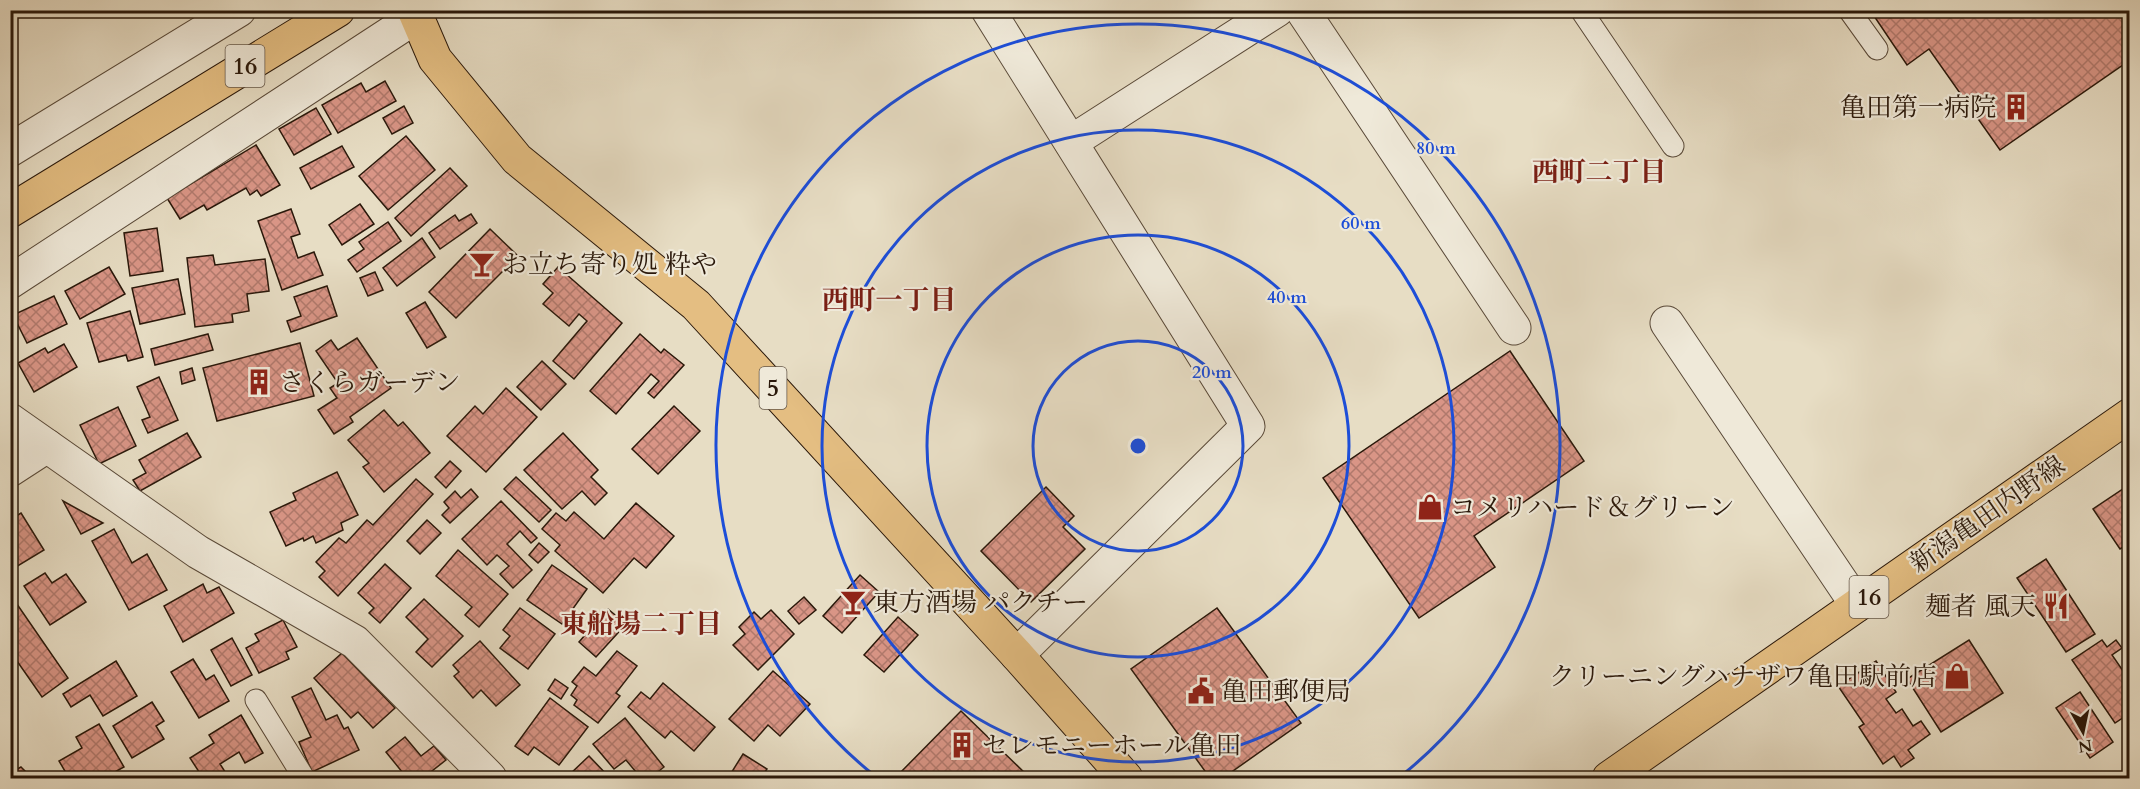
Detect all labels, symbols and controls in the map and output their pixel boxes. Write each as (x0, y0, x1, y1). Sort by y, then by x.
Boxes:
road number: 16 (226, 45, 264, 87)
place label: 亀田第一病院 (1840, 90, 1996, 125)
building icon: 亀田第一病院 (2001, 92, 2031, 122)
text: 80 m (1416, 136, 1456, 161)
district label: 西町二丁目 (1532, 154, 1667, 191)
text: 60 m (1341, 211, 1381, 236)
place label: お立ち寄り処 粋や (502, 247, 717, 282)
bar icon: お立ち寄り処 粋や (467, 249, 497, 279)
district label: 西町一丁目 (822, 282, 957, 319)
text: 40 m (1267, 285, 1307, 310)
text: 20 m (1192, 360, 1232, 385)
place label: さくらガーデン (279, 365, 460, 400)
building icon: さくらガーデン (244, 367, 274, 397)
road number: 5 (760, 367, 786, 409)
centre of rings (1128, 436, 1148, 456)
street label: 新潟亀田内野線 (1903, 448, 2072, 581)
place label: コメリハード＆グリーン (1450, 490, 1735, 525)
shop icon: コメリハード＆グリーン (1415, 492, 1445, 522)
road number: 16 (1850, 576, 1888, 618)
place label: 東方酒場 パクチー (873, 585, 1088, 620)
bar icon: 東方酒場 パクチー (838, 587, 868, 617)
place label: 麺者 風天 (1925, 589, 2036, 624)
restaurant icon: 麺者 風天 (2041, 591, 2071, 621)
district label: 東船場二丁目 (560, 606, 722, 643)
place label: クリーニングハナザワ亀田駅前店 (1549, 659, 1937, 694)
shop icon: クリーニングハナザワ亀田駅前店 (1942, 661, 1972, 691)
place label: 亀田郵便局 (1221, 674, 1351, 709)
public building icon: 亀田郵便局 (1186, 676, 1216, 706)
north arrow (2053, 702, 2113, 762)
place label: セレモニーホール亀田 (982, 728, 1241, 763)
building icon: セレモニーホール亀田 (947, 730, 977, 760)
text: N (2077, 734, 2094, 758)

